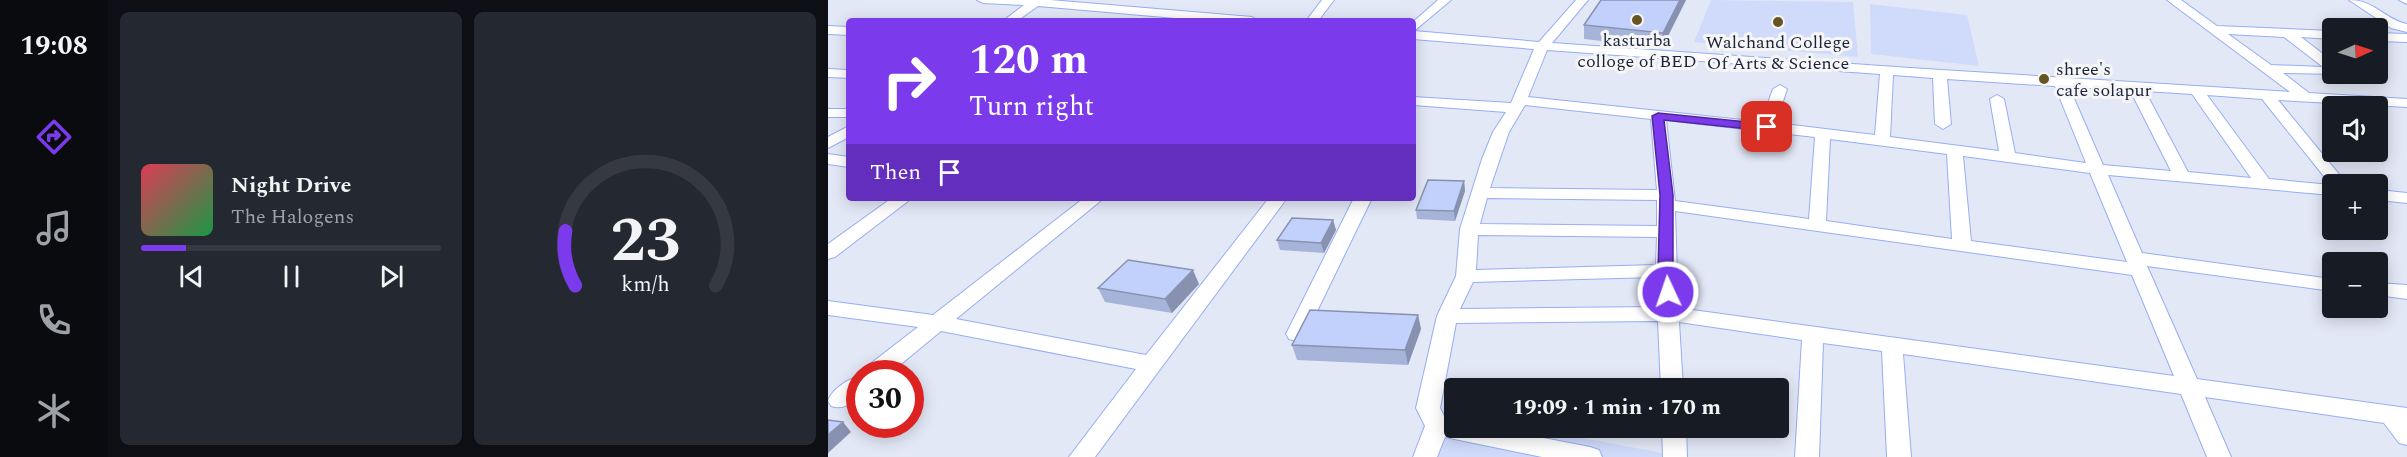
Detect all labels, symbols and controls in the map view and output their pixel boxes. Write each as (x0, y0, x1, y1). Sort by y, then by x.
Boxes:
marker: kasturba colloge of BED (1630, 13, 1644, 27)
marker: Walchand College Of Arts & Science (1771, 15, 1785, 29)
north arrow (2322, 18, 2388, 84)
map controls (2322, 18, 2388, 318)
text: 19:08 (20, 25, 88, 67)
place label: kasturba colloge of BED (1577, 27, 1697, 75)
text: 120 m (969, 29, 1088, 92)
place label: Walchand College Of Arts & Science (1706, 29, 1850, 77)
icon: right (870, 42, 948, 120)
place label: shree's cafe solapur (2056, 56, 2152, 104)
marker: shree's cafe solapur (2037, 72, 2051, 86)
text: Turn right (969, 86, 1094, 128)
button: sound (2322, 96, 2388, 162)
pin (1741, 101, 1792, 152)
icon: arrive (1750, 110, 1783, 143)
icon: directions (33, 116, 75, 158)
text: Then (870, 156, 921, 189)
icon: arrive (933, 156, 966, 189)
text: Night Drive (231, 169, 351, 202)
button: + (2322, 174, 2388, 240)
text: 23 (610, 194, 680, 289)
text: The Halogens (231, 202, 354, 232)
icon: music (33, 207, 75, 249)
button: − (2322, 252, 2388, 318)
icon: previous (175, 260, 208, 293)
icon: pause (275, 260, 308, 293)
icon: next (375, 260, 408, 293)
position arrow (1636, 260, 1700, 324)
text: km/h (621, 268, 669, 301)
icon: phone (33, 299, 75, 341)
speed limit sign: 30 (846, 360, 924, 438)
icon: climate (33, 390, 75, 432)
text: 19:09 · 1 min · 170 m (1512, 391, 1721, 424)

